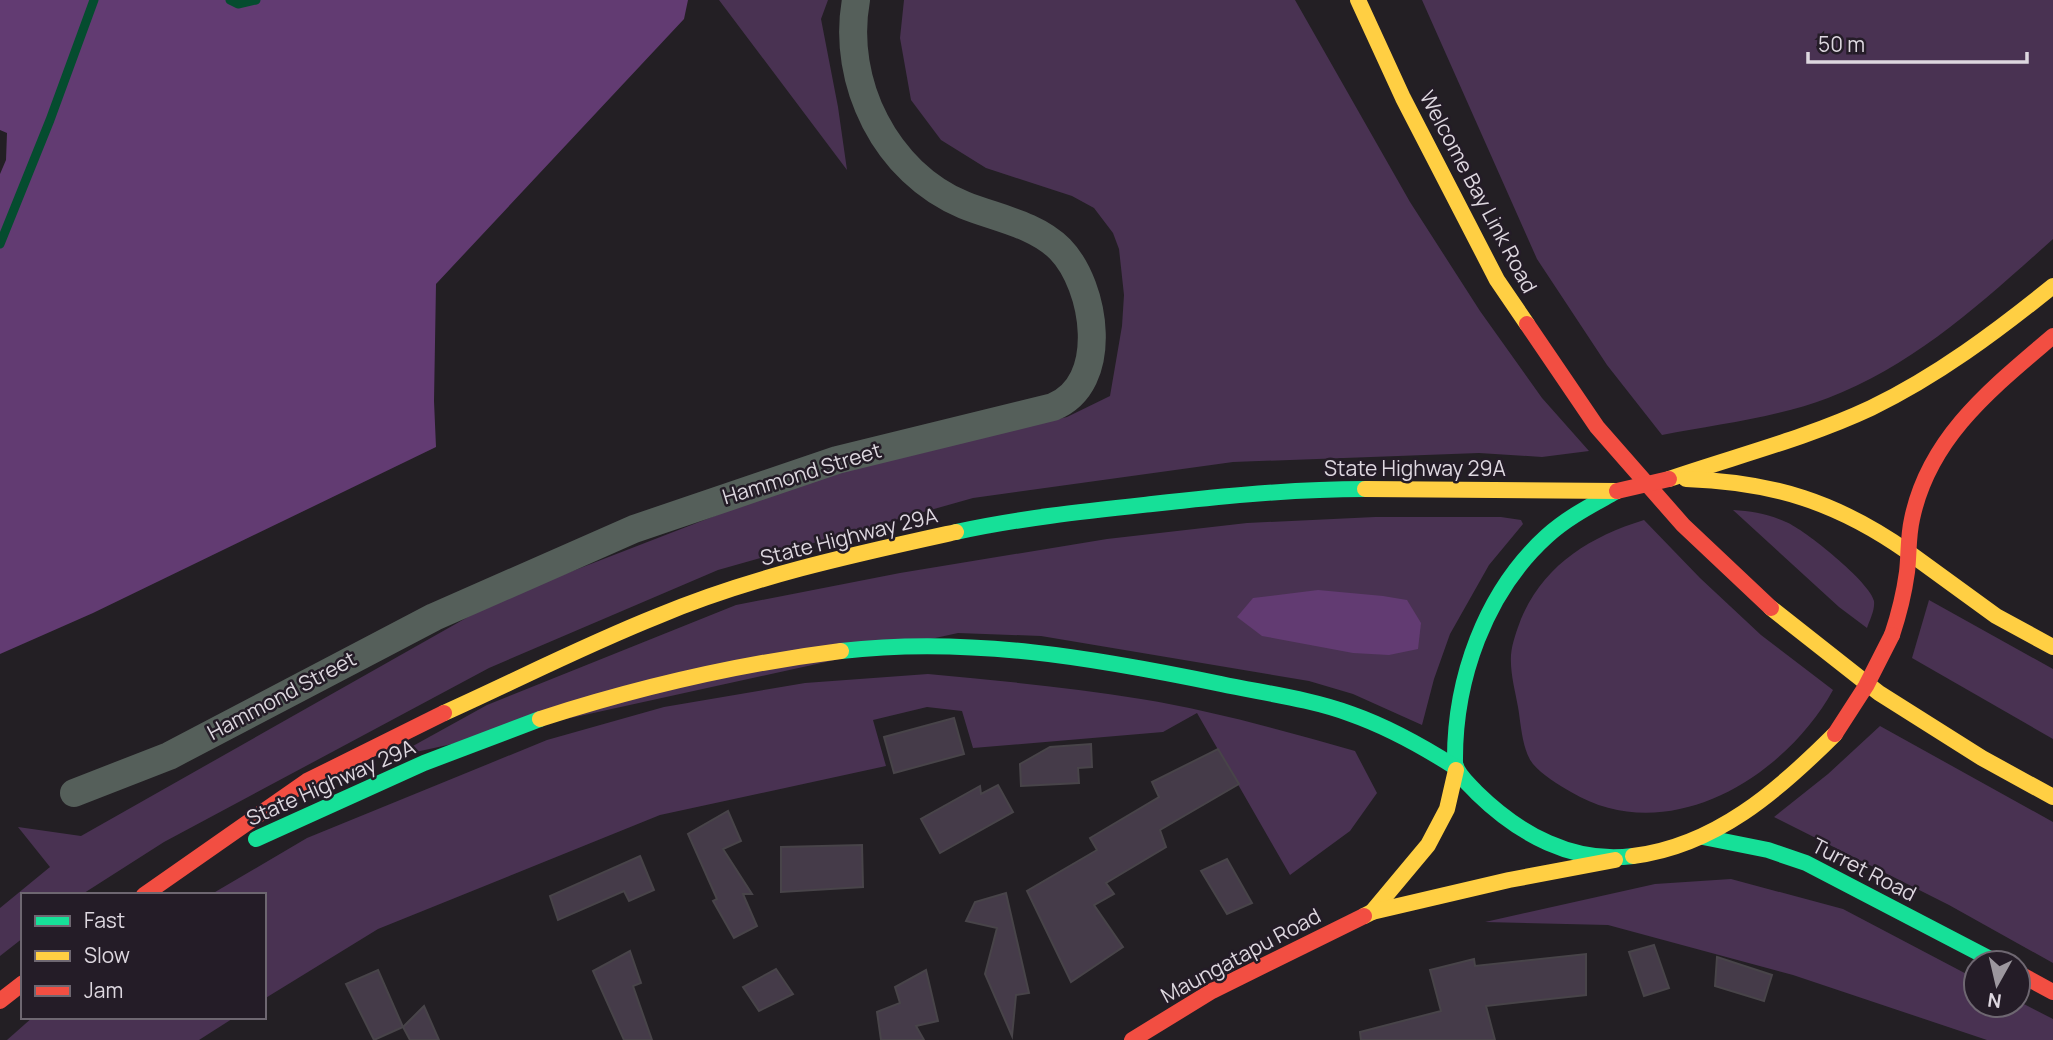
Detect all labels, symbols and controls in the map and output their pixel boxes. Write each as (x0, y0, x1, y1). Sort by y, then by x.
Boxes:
scale bar (1808, 21, 2027, 65)
text: 50 m (1818, 30, 1865, 58)
street label: Welcome Bay Link Road (1414, 86, 1544, 298)
street label: Hammond Street (719, 436, 885, 511)
street label: State Highway 29A (1324, 454, 1506, 482)
street label: State Highway 29A (757, 500, 940, 572)
street label: Hammond Street (202, 644, 361, 746)
street label: State Highway 29A (242, 732, 419, 832)
street label: Turret Road (1808, 831, 1921, 907)
legend (21, 893, 266, 1019)
street label: Maungatapu Road (1156, 901, 1325, 1009)
text: Fast (84, 906, 125, 934)
text: Slow (84, 941, 130, 969)
north arrow (1962, 949, 2032, 1019)
text: Jam (84, 976, 123, 1004)
text: N (1986, 987, 2003, 1015)

